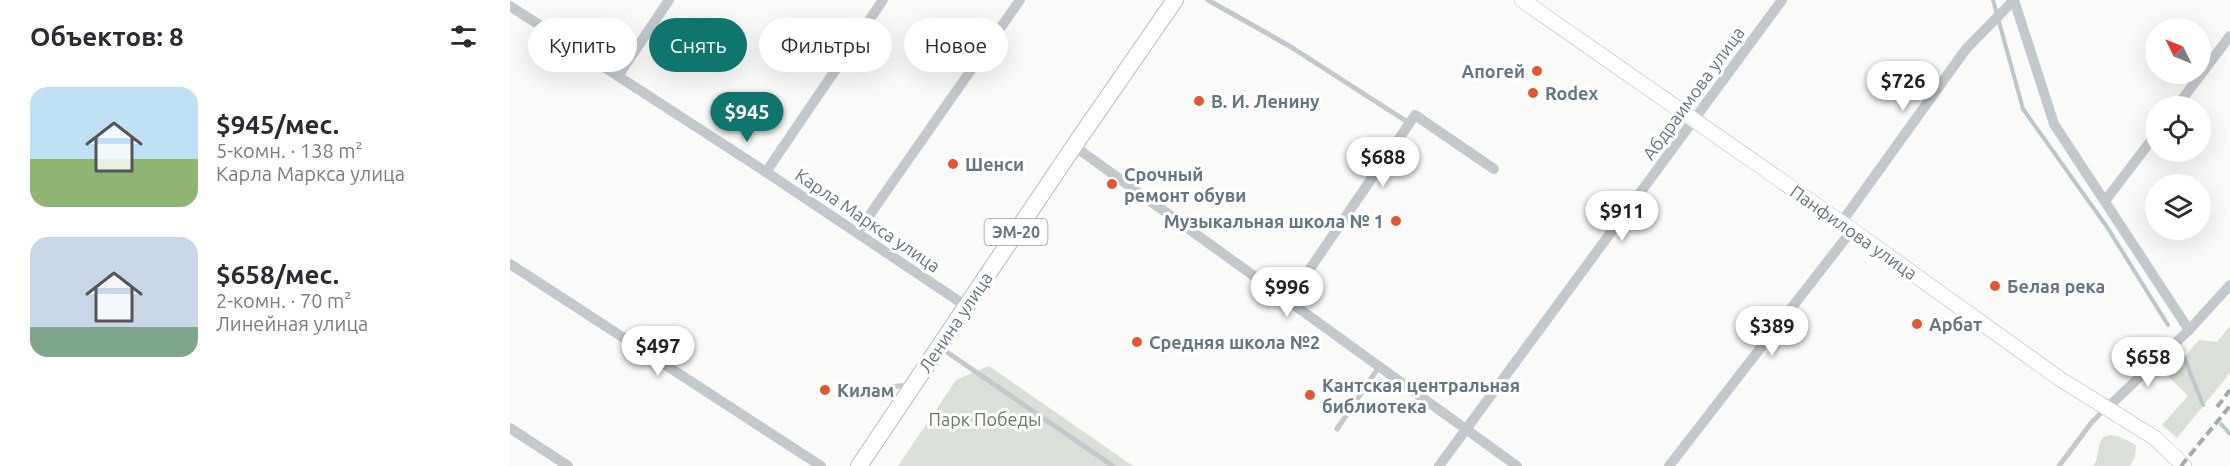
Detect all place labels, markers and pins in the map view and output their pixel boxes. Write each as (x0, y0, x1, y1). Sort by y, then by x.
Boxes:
place label: Апогей (1462, 61, 1525, 81)
pin: $726 (1867, 61, 1939, 112)
marker: Апогей (1530, 64, 1544, 78)
place label: Rodex (1545, 83, 1598, 103)
marker: Rodex (1526, 86, 1540, 100)
place label: В. И. Ленину (1211, 91, 1320, 111)
pin: $945 (711, 92, 783, 143)
marker: В. И. Ленину (1192, 94, 1206, 108)
pin: $688 (1347, 137, 1419, 188)
place label: Шенси (965, 154, 1024, 174)
marker: Шенси (946, 157, 960, 171)
place label: Срочный ремонт обуви (1124, 164, 1246, 205)
marker: Срочный ремонт обуви (1105, 177, 1119, 191)
pin: $911 (1586, 191, 1658, 242)
place label: Музыкальная школа № 1 (1164, 211, 1384, 231)
marker: Музыкальная школа № 1 (1389, 214, 1403, 228)
pin: $996 (1251, 267, 1323, 318)
place label: Белая река (2007, 276, 2105, 296)
marker: Белая река (1988, 279, 2002, 293)
pin: $389 (1736, 306, 1808, 357)
place label: Арбат (1929, 314, 1982, 334)
marker: Арбат (1910, 317, 1924, 331)
pin: $497 (622, 326, 694, 377)
place label: Средняя школа №2 (1149, 332, 1320, 352)
marker: Средняя школа №2 (1130, 335, 1144, 349)
pin: $658 (2112, 337, 2184, 388)
place label: Кантская центральная библиотека (1322, 375, 1520, 416)
place label: Килам (837, 380, 894, 400)
marker: Килам (818, 383, 832, 397)
marker: Кантская центральная библиотека (1303, 388, 1317, 402)

